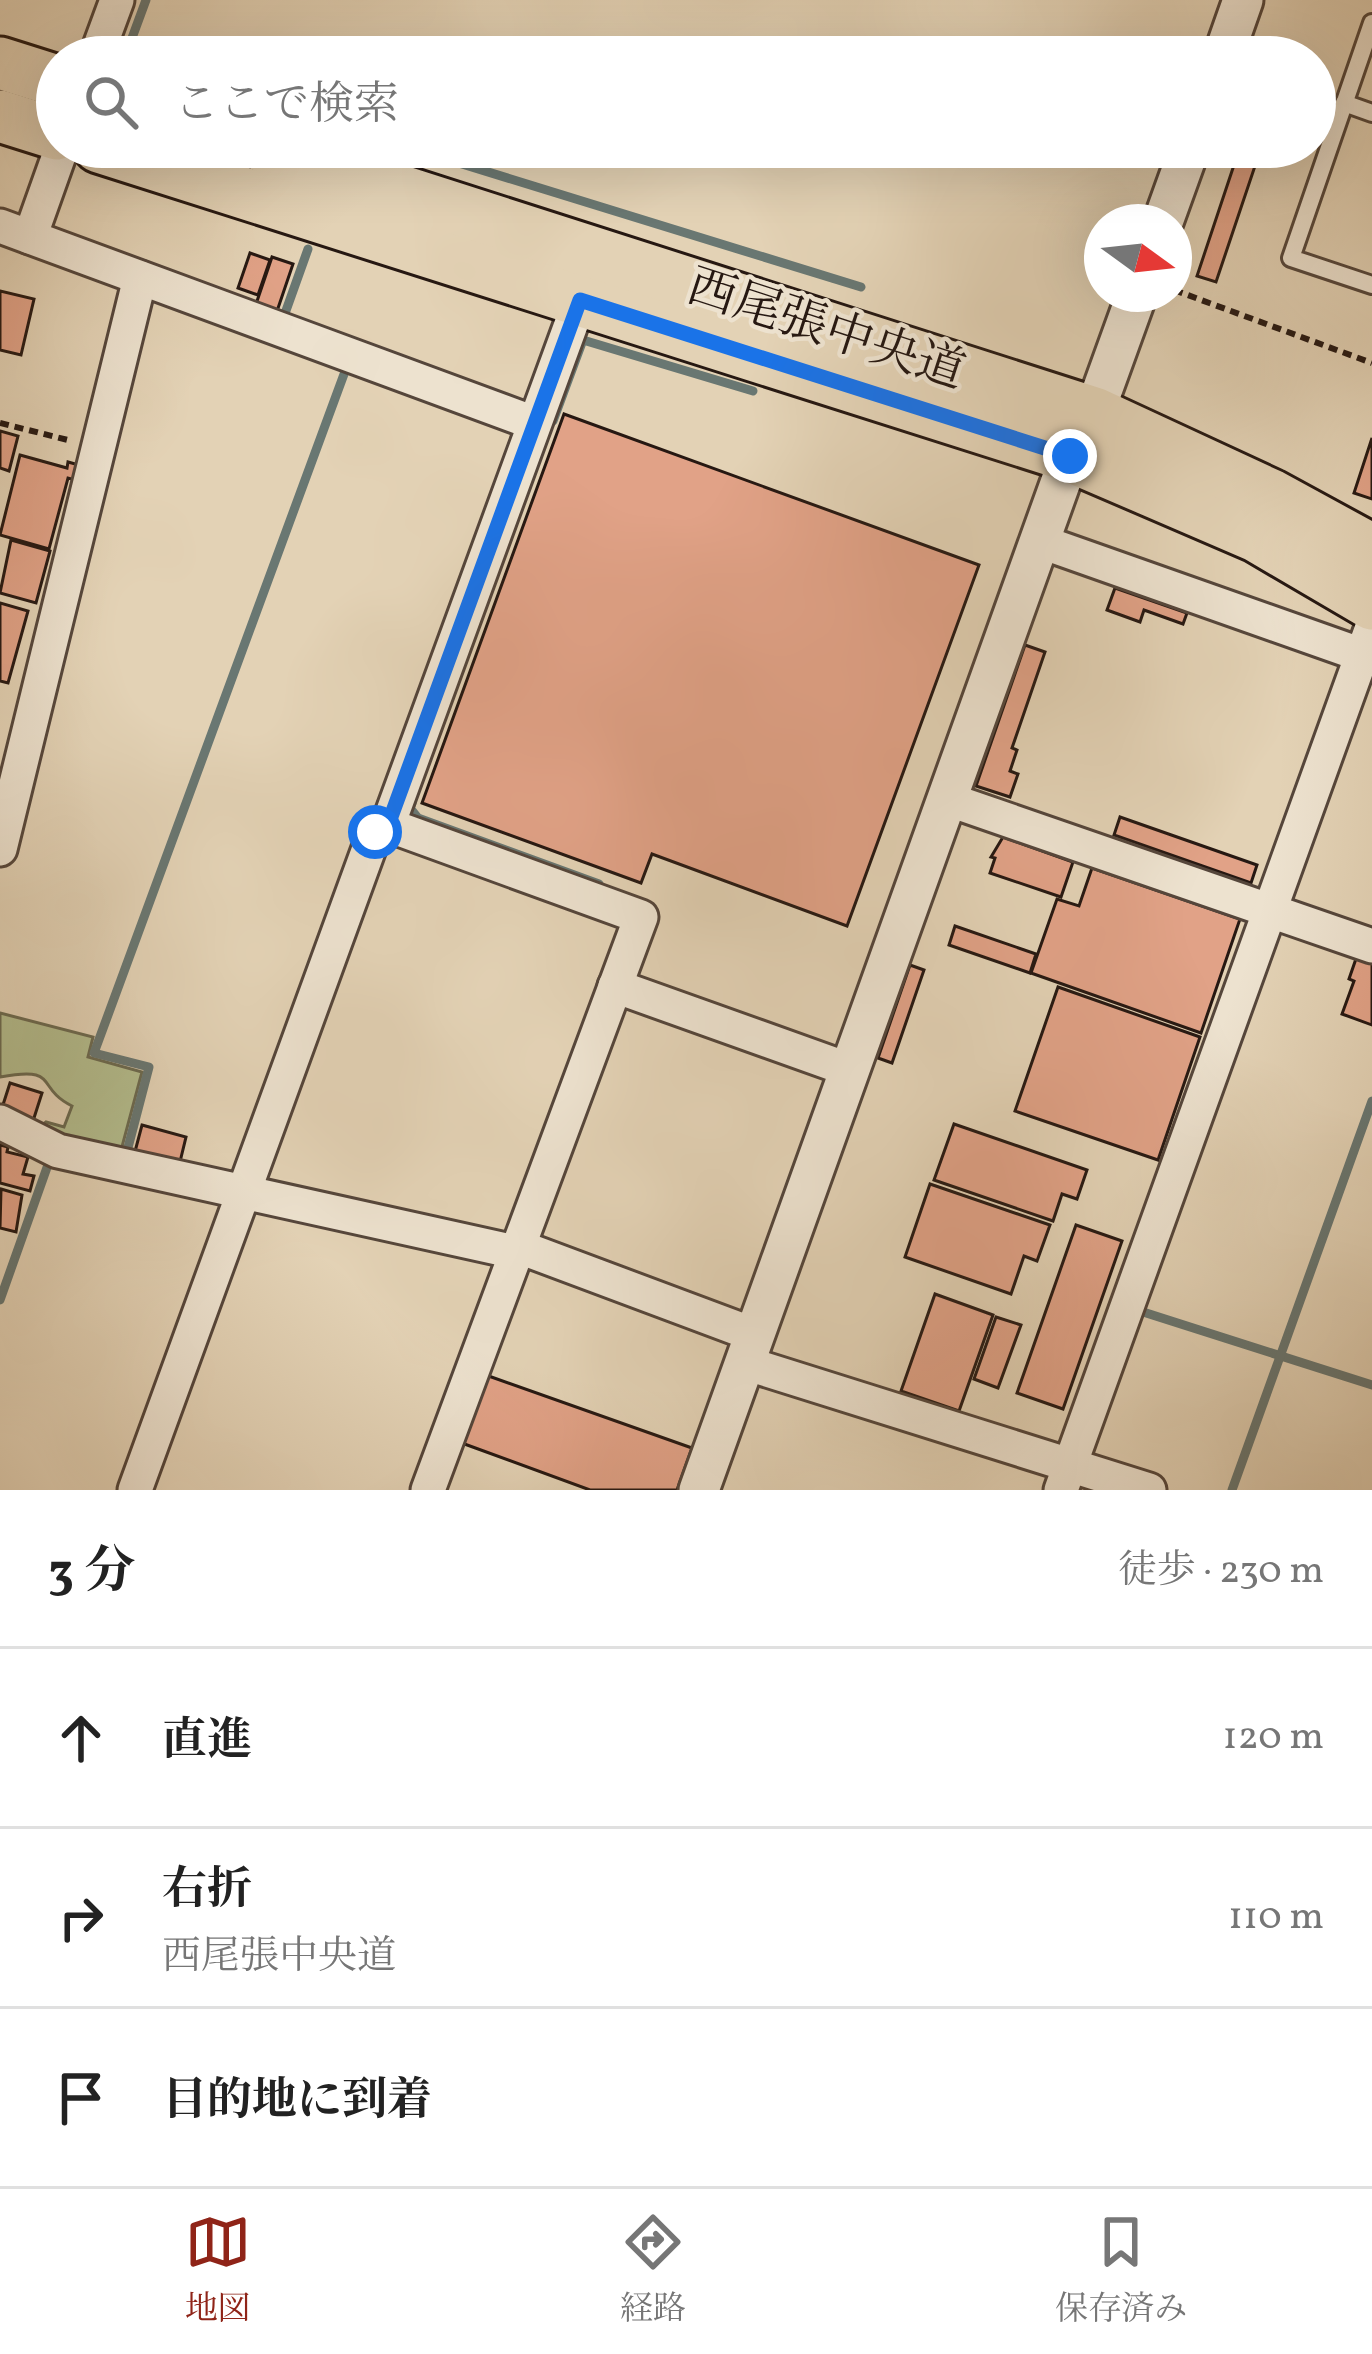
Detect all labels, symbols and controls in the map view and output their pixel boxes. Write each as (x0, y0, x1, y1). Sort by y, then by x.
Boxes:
search box (36, 36, 1336, 168)
icon: search (78, 69, 144, 135)
text: ここで検索 (174, 75, 399, 138)
north arrow (1084, 204, 1192, 312)
street label: 西尾張中央道 (678, 255, 973, 408)
route end (1043, 429, 1097, 483)
route start (348, 805, 402, 859)
text: 3 分 (48, 1538, 135, 1609)
text: 徒歩 · 230 m (1118, 1545, 1324, 1599)
icon: ahead (48, 1705, 114, 1771)
text: 直進 (162, 1711, 252, 1774)
text: 120 m (1223, 1711, 1324, 1765)
text: 右折 (162, 1860, 252, 1923)
icon: right (48, 1885, 114, 1951)
text: 110 m (1228, 1891, 1324, 1945)
text: 西尾張中央道 (162, 1931, 396, 1985)
icon: arrive (48, 2065, 114, 2131)
text: 目的地に到着 (162, 2071, 432, 2134)
tab: 地図 (185, 2209, 251, 2334)
tab: 経路 (620, 2209, 686, 2334)
tab: 保存済み (1055, 2209, 1187, 2334)

